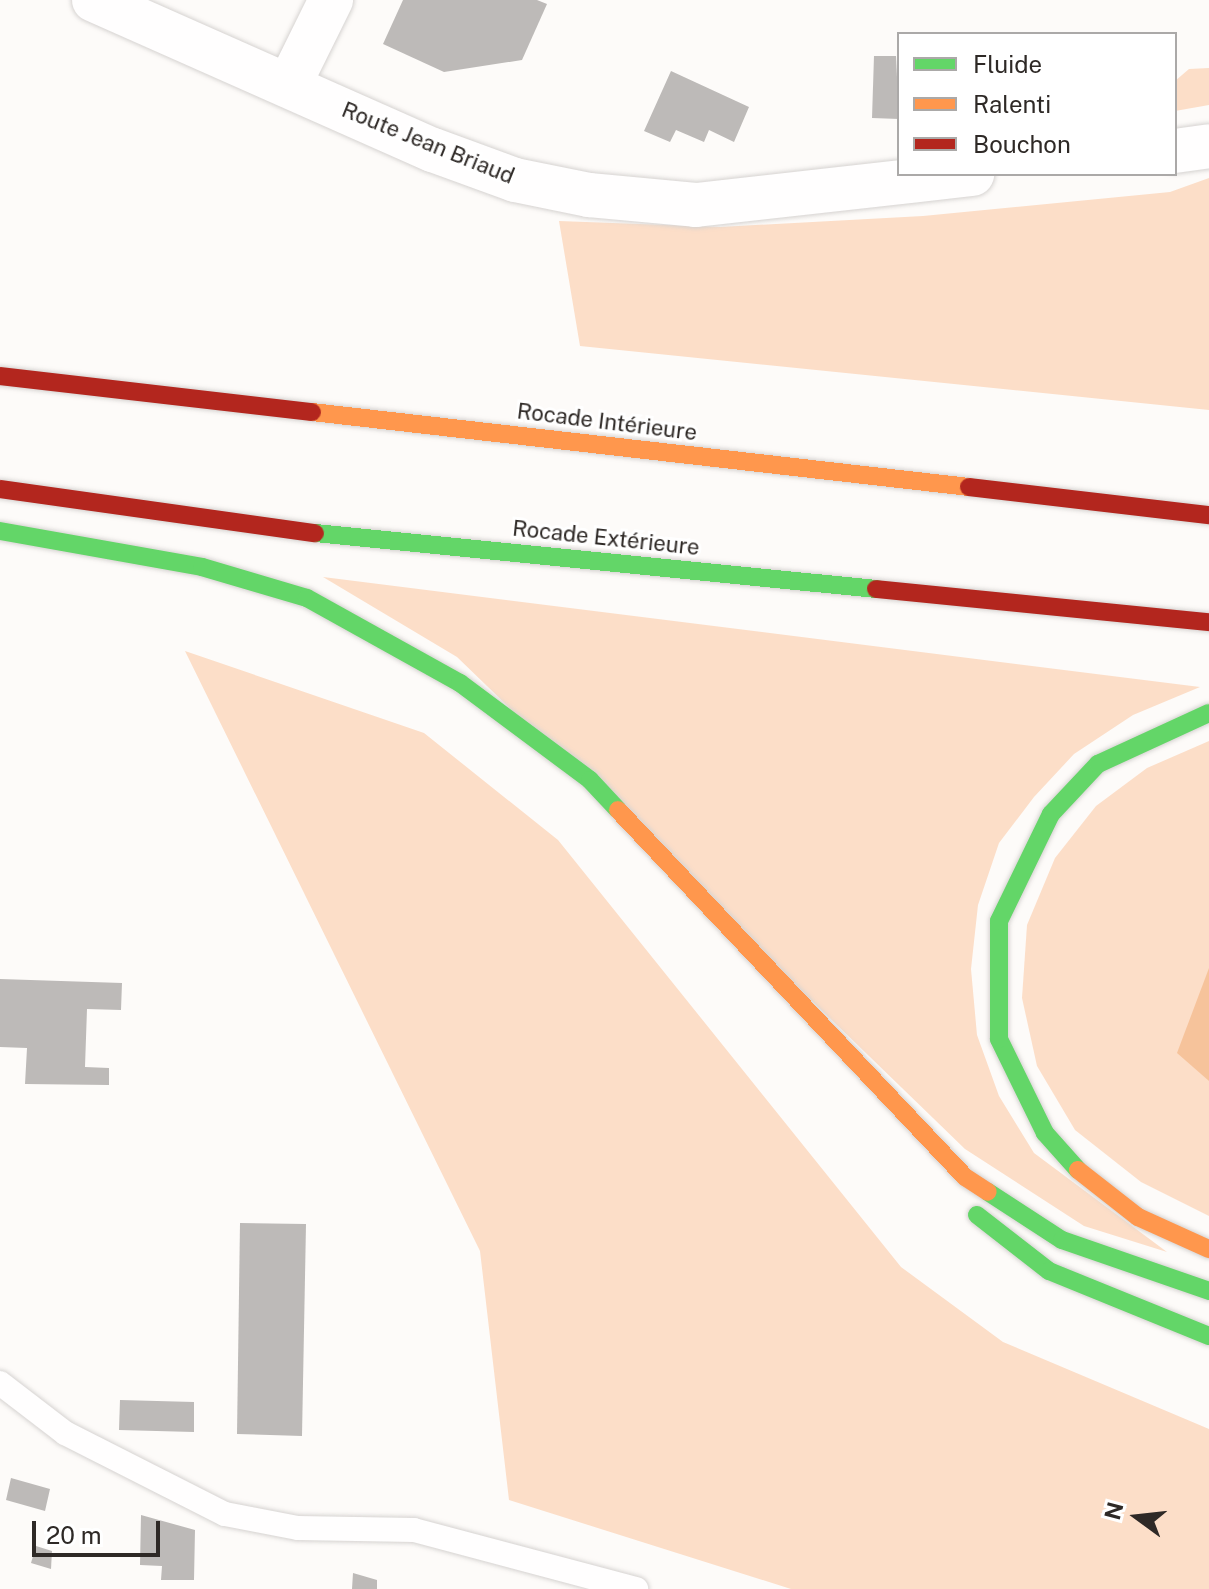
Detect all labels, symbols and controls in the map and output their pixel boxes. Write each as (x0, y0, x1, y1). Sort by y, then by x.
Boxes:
legend (897, 32, 1177, 176)
text: Fluide (973, 50, 1042, 78)
text: Ralenti (973, 90, 1051, 118)
street label: Route Jean Briaud (338, 96, 518, 190)
text: Bouchon (973, 130, 1071, 158)
street label: Rocade Intérieure (515, 398, 699, 446)
street label: Rocade Extérieure (511, 515, 701, 561)
north arrow (1097, 1477, 1177, 1557)
text: N (1099, 1499, 1129, 1522)
scale bar (36, 1505, 164, 1555)
text: 20 m (46, 1521, 102, 1549)

